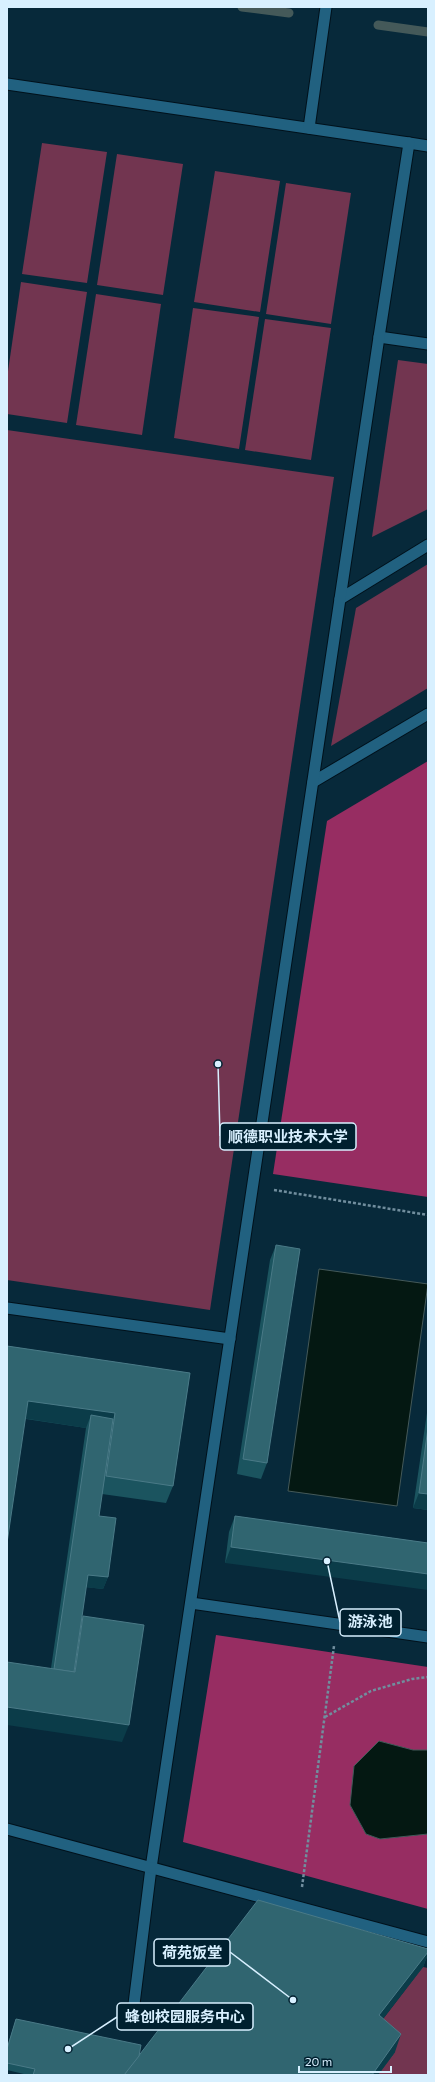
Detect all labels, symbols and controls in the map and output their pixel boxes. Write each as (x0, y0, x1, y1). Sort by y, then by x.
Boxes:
callout: 顺德职业技术大学 (220, 1123, 356, 1150)
text: 顺德职业技术大学 (228, 1127, 348, 1145)
callout: 游泳池 (340, 1609, 401, 1636)
text: 游泳池 (347, 1612, 393, 1630)
callout: 荷苑饭堂 (154, 1939, 230, 1966)
text: 荷苑饭堂 (162, 1943, 222, 1961)
callout: 蜂创校园服务中心 (117, 2003, 253, 2030)
text: 蜂创校园服务中心 (125, 2007, 245, 2025)
scale bar (299, 2048, 391, 2074)
text: 20 m (305, 2054, 332, 2068)

